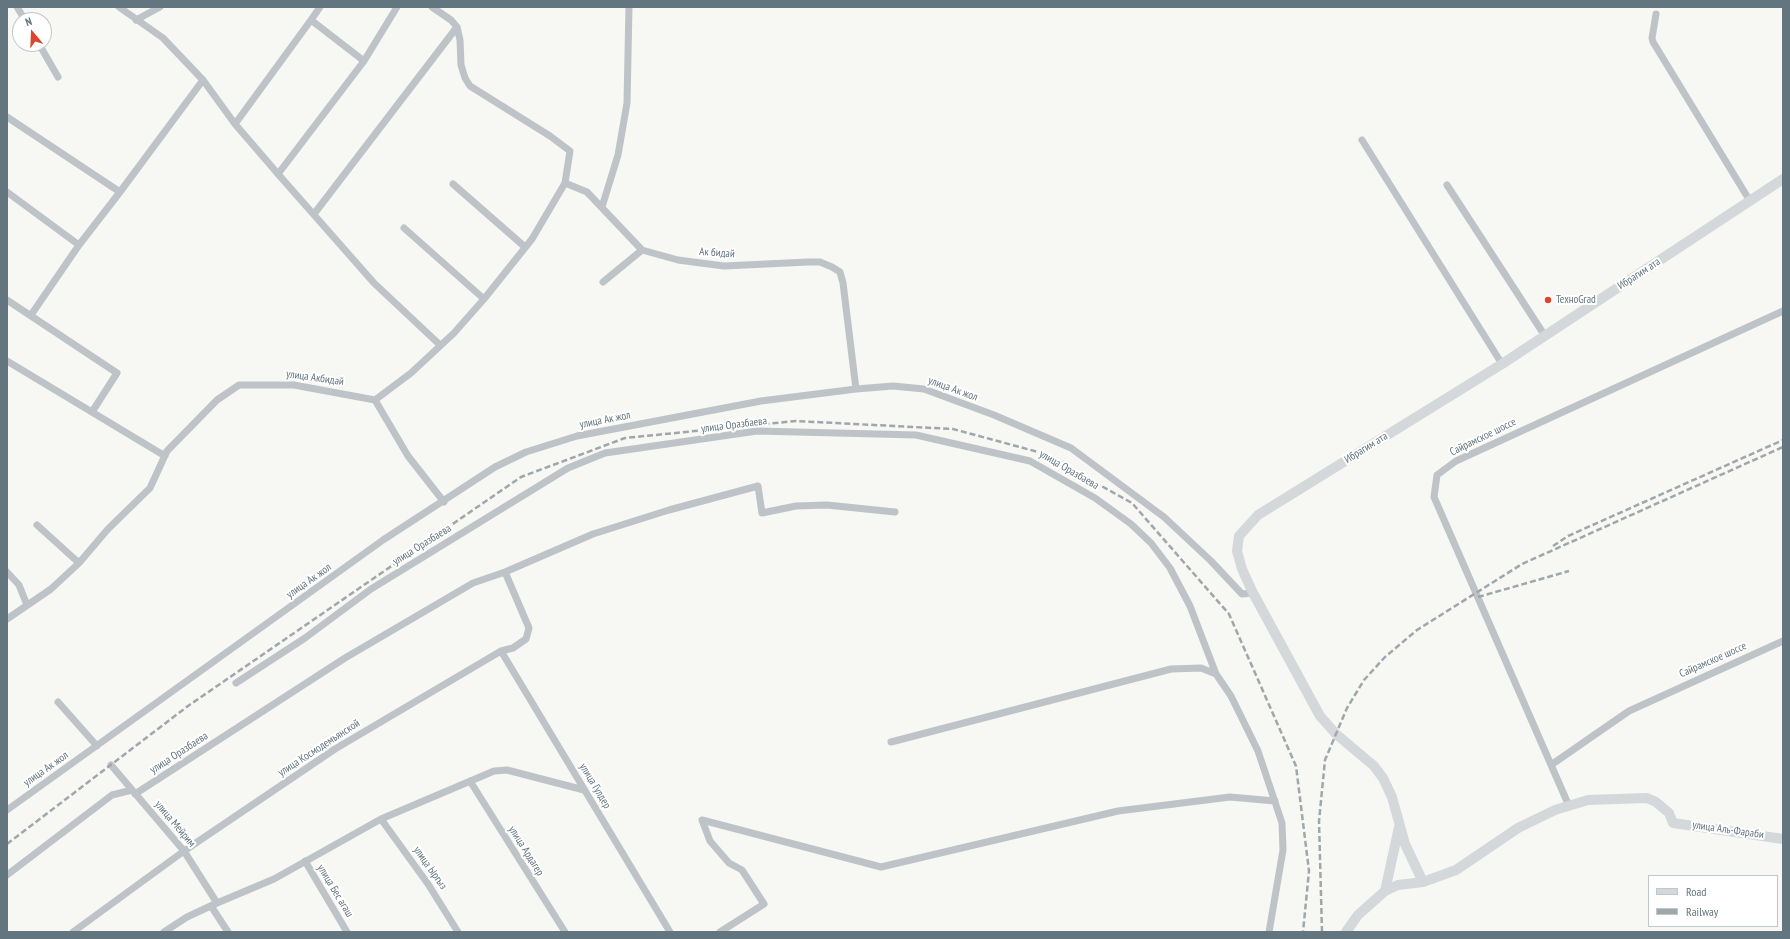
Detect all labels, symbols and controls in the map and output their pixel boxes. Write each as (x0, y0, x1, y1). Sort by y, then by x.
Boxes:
north arrow (12, 12, 52, 52)
text: N (23, 14, 34, 29)
street label: Ак бидай (699, 245, 735, 261)
street label: Ибрагим ата (1615, 255, 1663, 293)
place label: ТехноGrad (1556, 293, 1596, 307)
marker: ТехноGrad (1543, 295, 1553, 305)
street label: улица Акбидай (285, 367, 345, 389)
street label: улица Ак жол (926, 374, 980, 404)
street label: улица Ак жол (578, 409, 632, 431)
street label: улица Оразбаева (700, 414, 768, 436)
street label: Сайрамское шоссе (1448, 415, 1518, 459)
street label: Ибрагим ата (1342, 430, 1390, 466)
street label: улица Оразбаева (1037, 448, 1101, 492)
street label: улица Оразбаева (390, 522, 454, 568)
street label: улица Ак жол (284, 561, 334, 601)
street label: Сайрамское шоссе (1677, 639, 1749, 681)
street label: улица Космодемьянской (276, 717, 362, 779)
street label: улица Оразбаева (148, 729, 210, 777)
street label: улица Ак жол (21, 749, 71, 789)
street label: улица Гулдер (576, 761, 614, 811)
street label: улица Мейрим (152, 798, 198, 850)
street label: улица Аль-Фараби (1691, 818, 1765, 842)
street label: улица Ардагер (505, 824, 547, 878)
street label: улица Ыргыз (410, 844, 450, 892)
street label: улица Бес агаш (314, 862, 356, 920)
legend (1648, 875, 1778, 927)
text: Road (1686, 884, 1706, 899)
text: Railway (1686, 904, 1718, 919)

